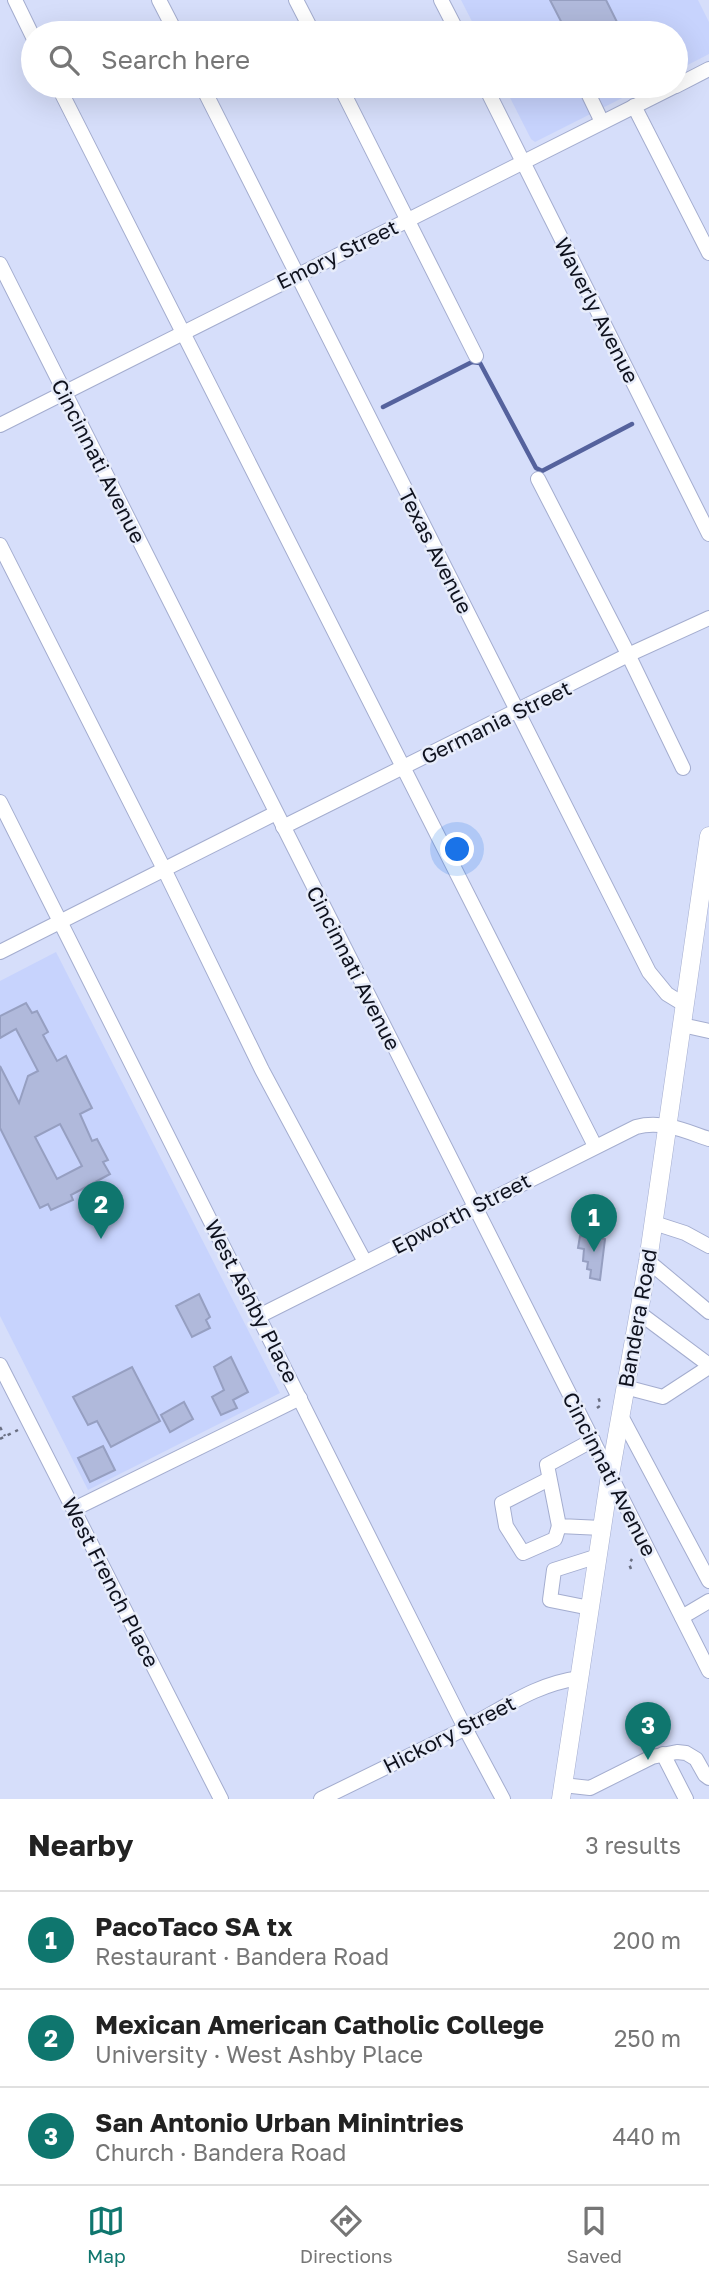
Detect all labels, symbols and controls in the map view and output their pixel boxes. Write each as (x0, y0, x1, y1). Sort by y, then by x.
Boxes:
search box (21, 21, 688, 98)
icon: search (45, 41, 83, 79)
text: Search here (101, 44, 250, 75)
street label: Emory Street (272, 213, 402, 295)
street label: Waverly Avenue (549, 233, 645, 387)
street label: Cincinnati Avenue (46, 375, 152, 547)
street label: Texas Avenue (393, 484, 479, 618)
street label: Germania Street (417, 674, 575, 770)
your location (440, 832, 474, 866)
street label: Cincinnati Avenue (301, 882, 407, 1054)
street label: Epworth Street (387, 1167, 535, 1259)
pin: 2 (78, 1181, 124, 1239)
pin: 1 (571, 1194, 617, 1252)
street label: West Ashby Place (200, 1215, 304, 1387)
street label: Bandera Road (612, 1247, 662, 1389)
street label: Cincinnati Avenue (557, 1388, 663, 1560)
street label: West French Place (57, 1493, 165, 1671)
street label: Hickory Street (378, 1689, 520, 1779)
pin: 3 (625, 1702, 671, 1760)
text: Nearby (28, 1827, 133, 1863)
text: 3 results (585, 1831, 681, 1859)
text: PacoTaco SA tx (95, 1911, 293, 1942)
text: 1 (45, 1926, 57, 1954)
text: 200 m (613, 1926, 681, 1954)
text: Restaurant · Bandera Road (95, 1942, 389, 1970)
text: Mexican American Catholic College (95, 2009, 544, 2040)
text: 2 (44, 2024, 58, 2052)
text: 250 m (614, 2024, 681, 2052)
text: University · West Ashby Place (95, 2040, 423, 2068)
text: San Antonio Urban Minintries (95, 2107, 464, 2138)
text: 3 (44, 2122, 58, 2150)
text: 440 m (613, 2122, 681, 2150)
text: Church · Bandera Road (95, 2138, 346, 2166)
tab: Map (87, 2202, 126, 2267)
tab: Directions (300, 2202, 393, 2267)
tab: Saved (567, 2202, 622, 2267)

